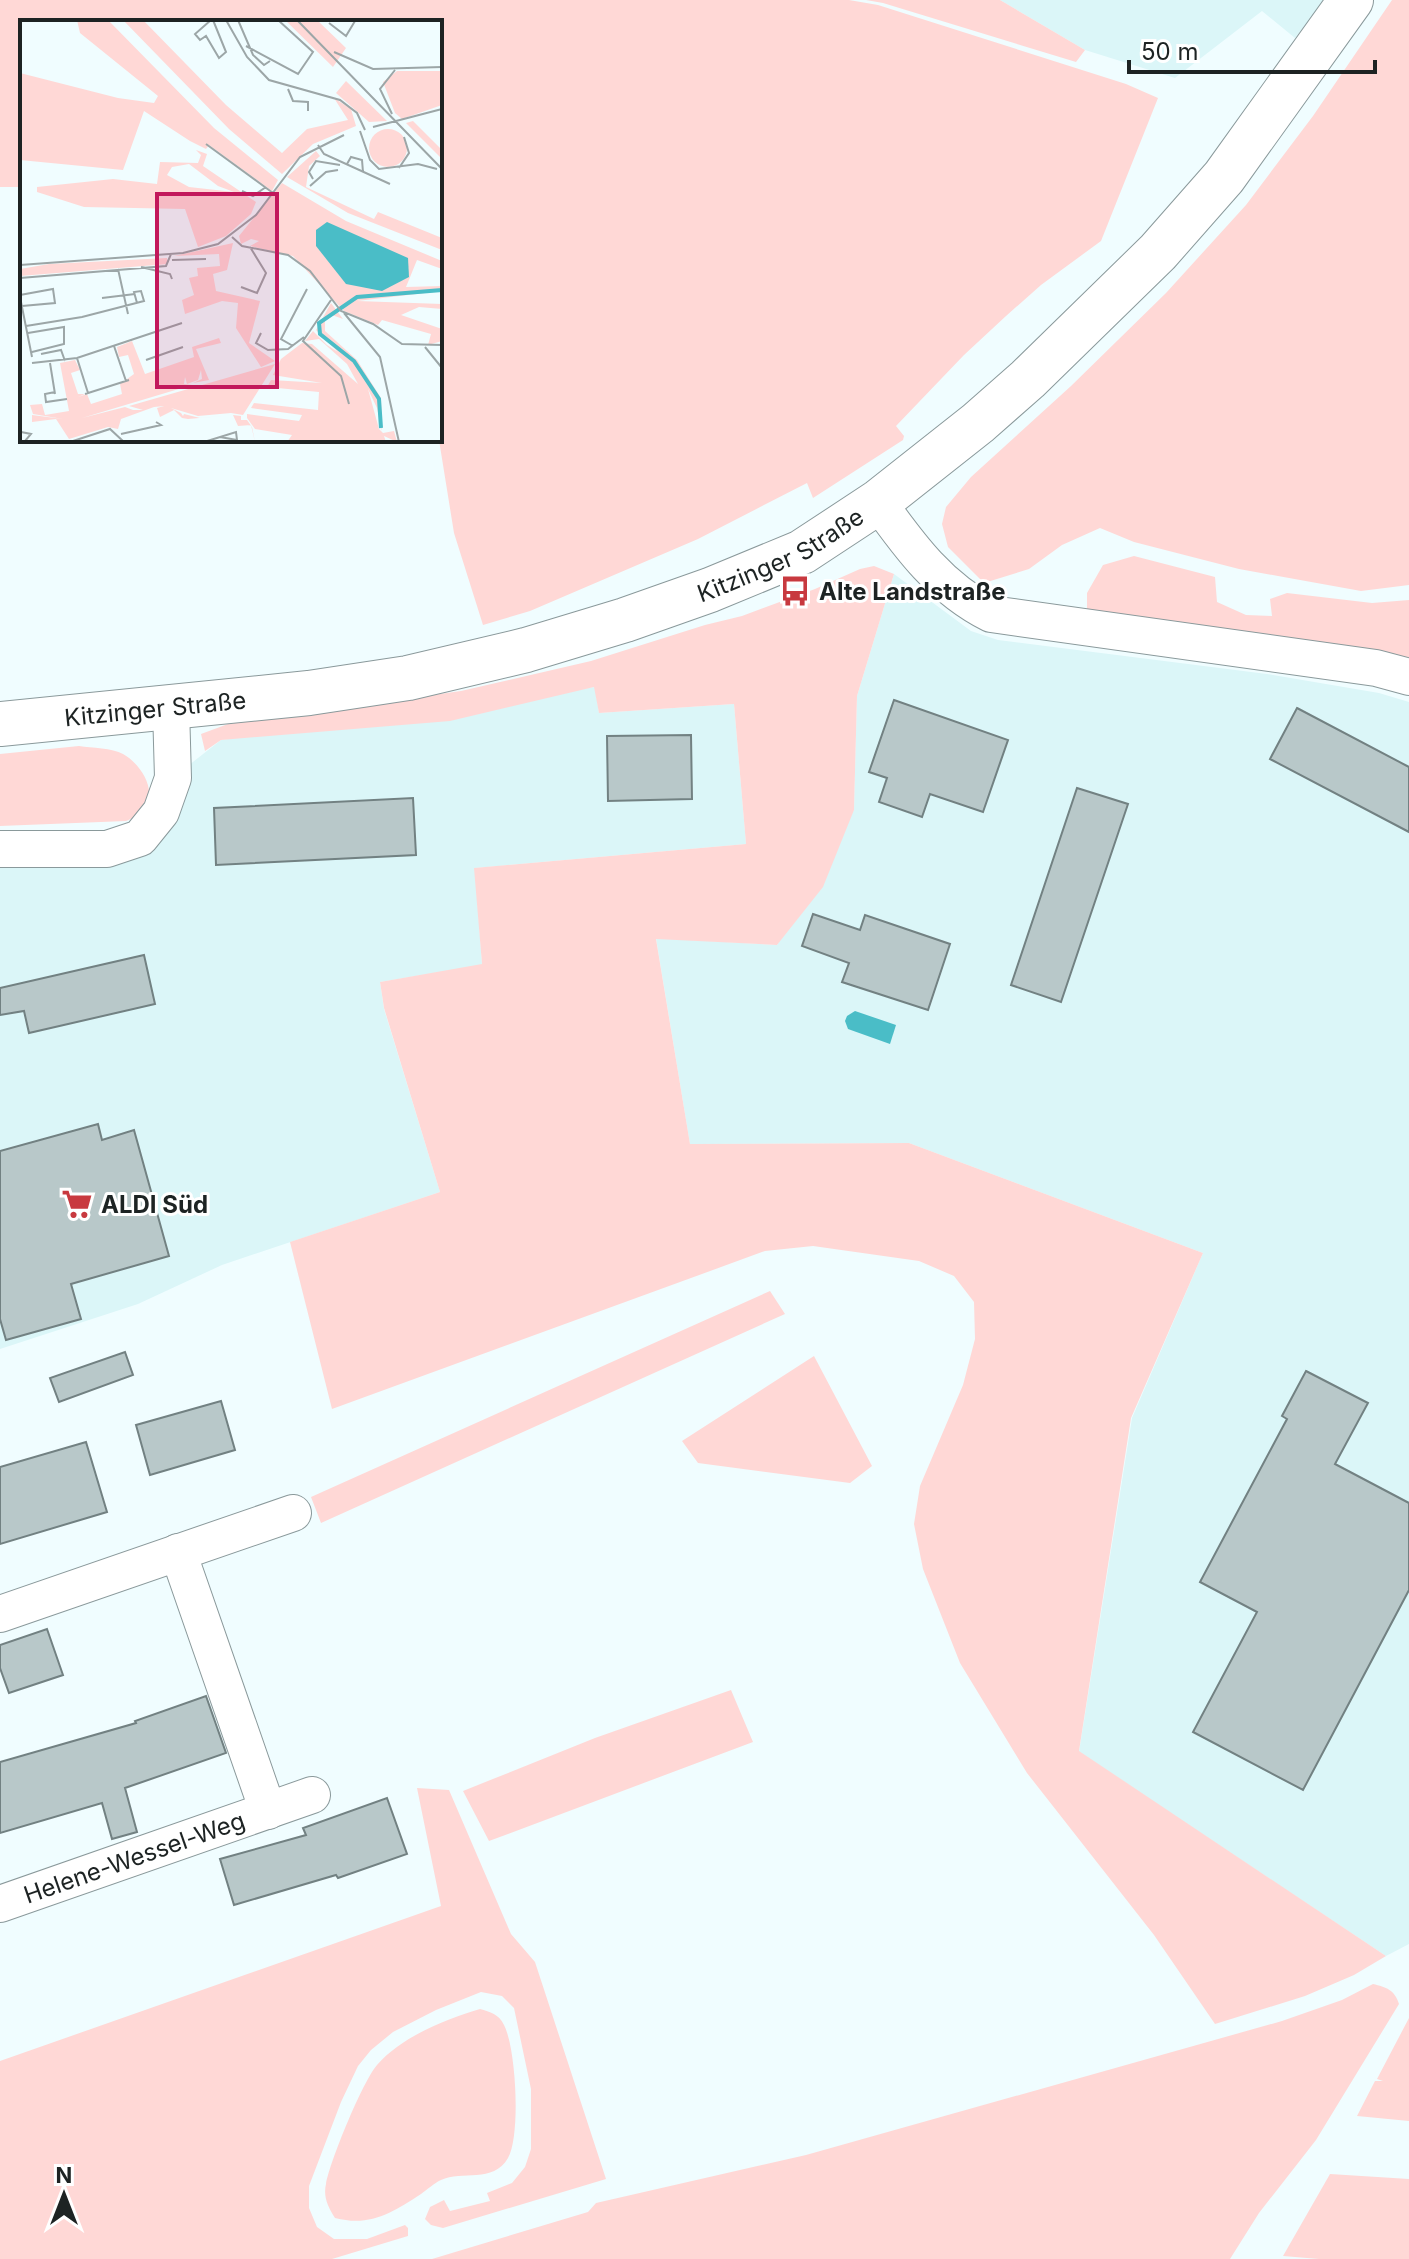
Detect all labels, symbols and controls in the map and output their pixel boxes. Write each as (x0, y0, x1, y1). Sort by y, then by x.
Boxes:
inset map (20, 20, 442, 442)
scale bar (1129, 24, 1375, 74)
text: 50 m (1141, 37, 1199, 66)
street label: Kitzinger Straße (693, 501, 869, 608)
bus stop icon: Alte Landstraße (778, 574, 812, 608)
place label: Alte Landstraße (819, 577, 1006, 606)
street label: Kitzinger Straße (63, 685, 247, 732)
supermarket icon: ALDI Süd (60, 1187, 94, 1221)
place label: ALDI Süd (101, 1190, 208, 1219)
street label: Helene-Wessel-Weg (20, 1805, 248, 1909)
north arrow (24, 2155, 104, 2235)
text: N (56, 2162, 72, 2188)

